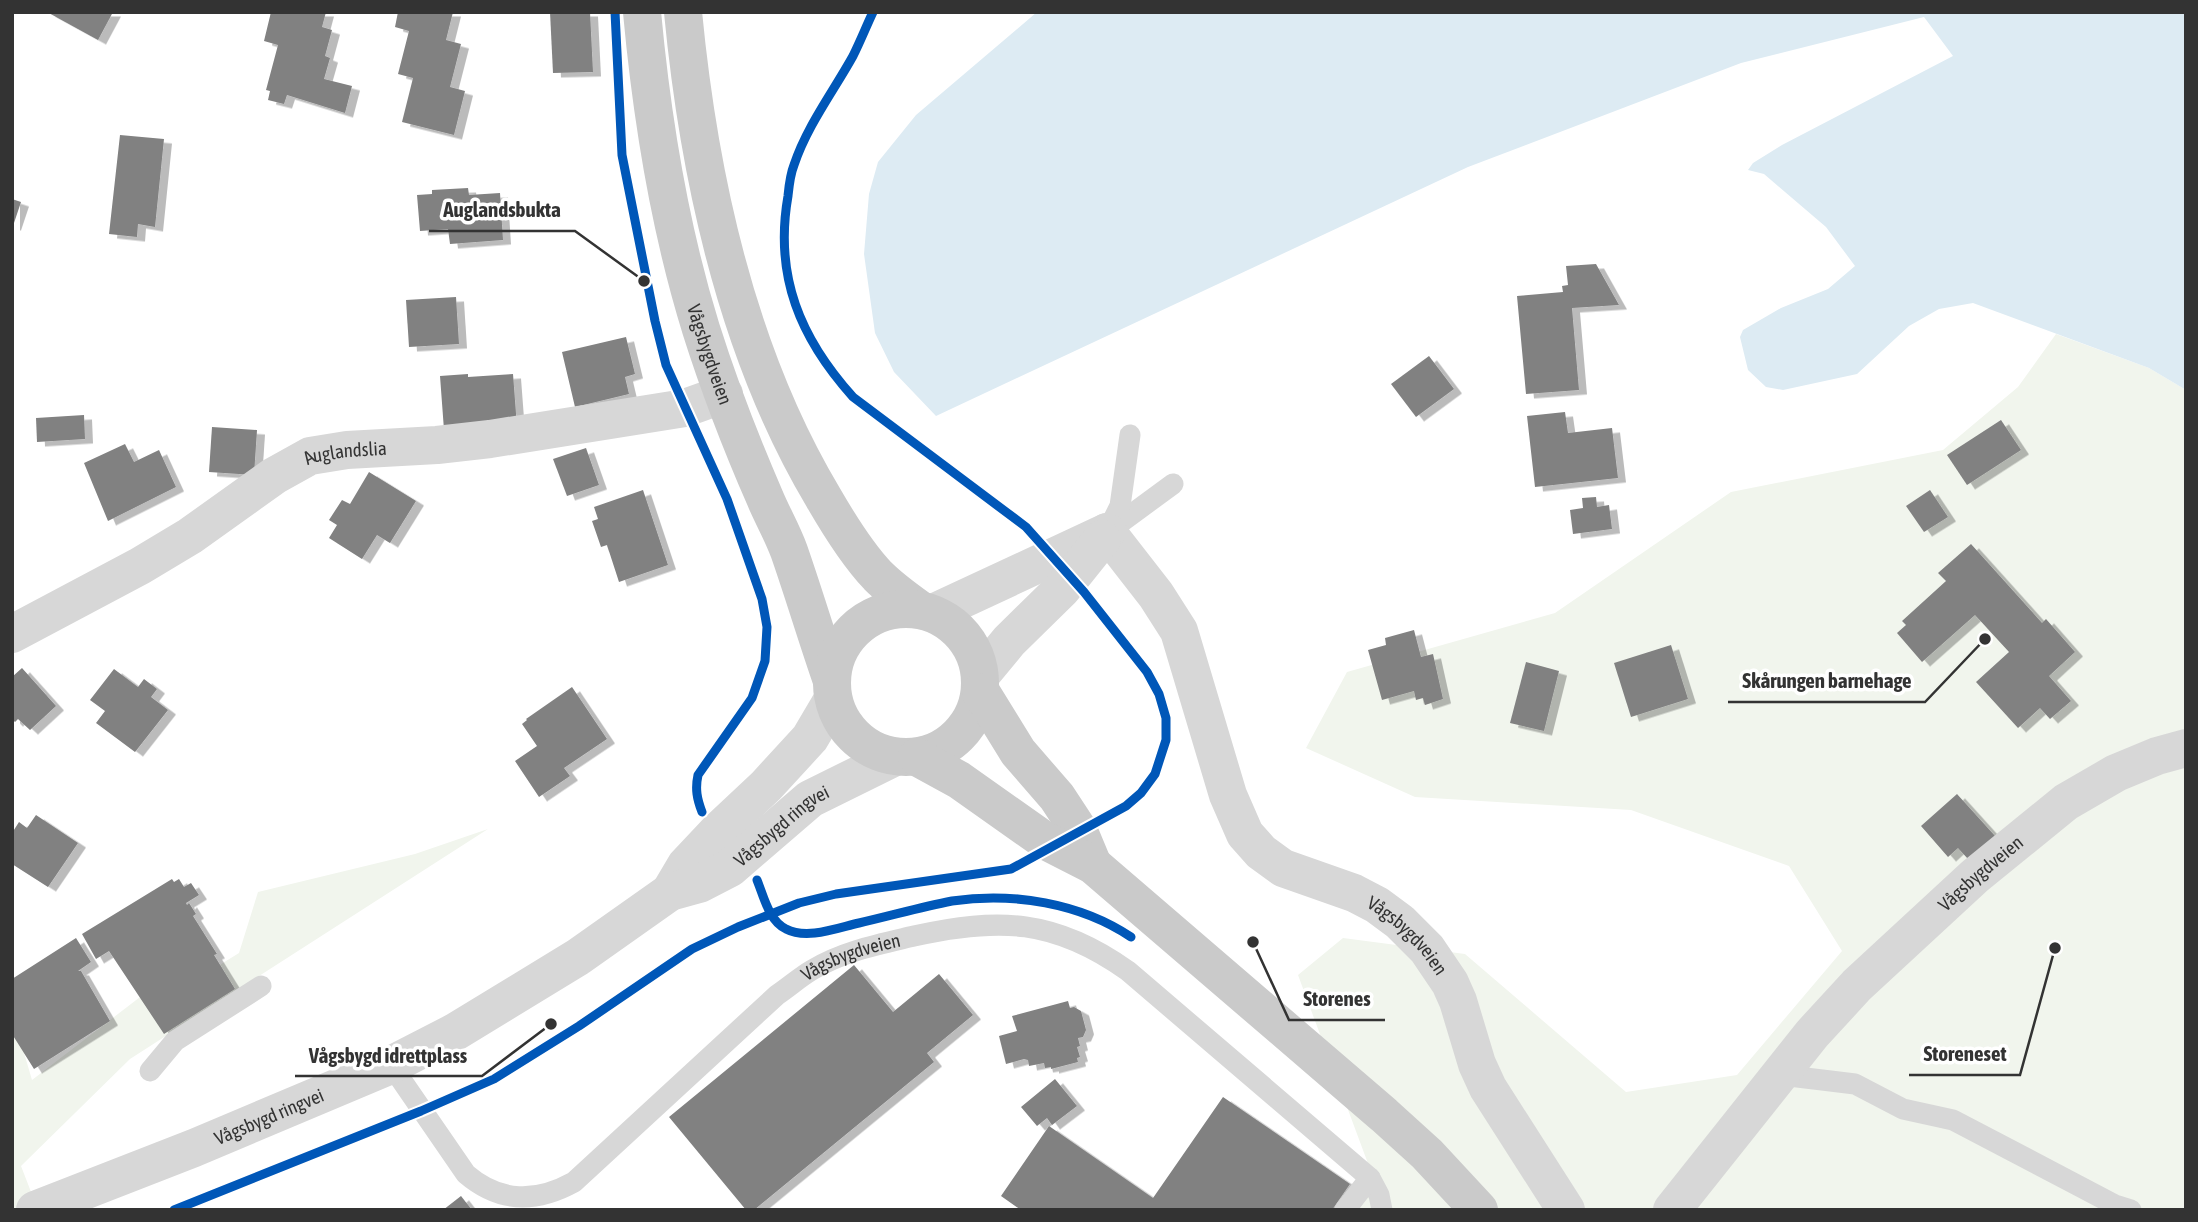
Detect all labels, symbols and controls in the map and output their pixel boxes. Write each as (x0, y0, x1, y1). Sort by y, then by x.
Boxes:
callout: Auglandsbukta (429, 189, 575, 231)
text: Auglandsbukta (442, 197, 561, 221)
street label: Vågsbygdveien (683, 302, 737, 408)
street label: Auglandslia (299, 437, 387, 469)
callout: Skårungen barnehage (1728, 660, 1925, 702)
text: Skårungen barnehage (1742, 668, 1912, 692)
street label: Vågsbygd ringvei (729, 780, 832, 871)
street label: Vågsbygdveien (1934, 831, 2027, 915)
street label: Vågsbygdveien (1364, 891, 1452, 979)
street label: Vågsbygdveien (797, 929, 902, 985)
callout: Storenes (1289, 978, 1385, 1020)
text: Storenes (1303, 986, 1371, 1010)
callout: Storeneset (1909, 1033, 2020, 1075)
callout: Vågsbygd idrettplass (295, 1034, 482, 1076)
text: Storeneset (1924, 1041, 2006, 1065)
text: Vågsbygd idrettplass (308, 1043, 468, 1067)
street label: Vågsbygd ringvei (211, 1084, 327, 1149)

